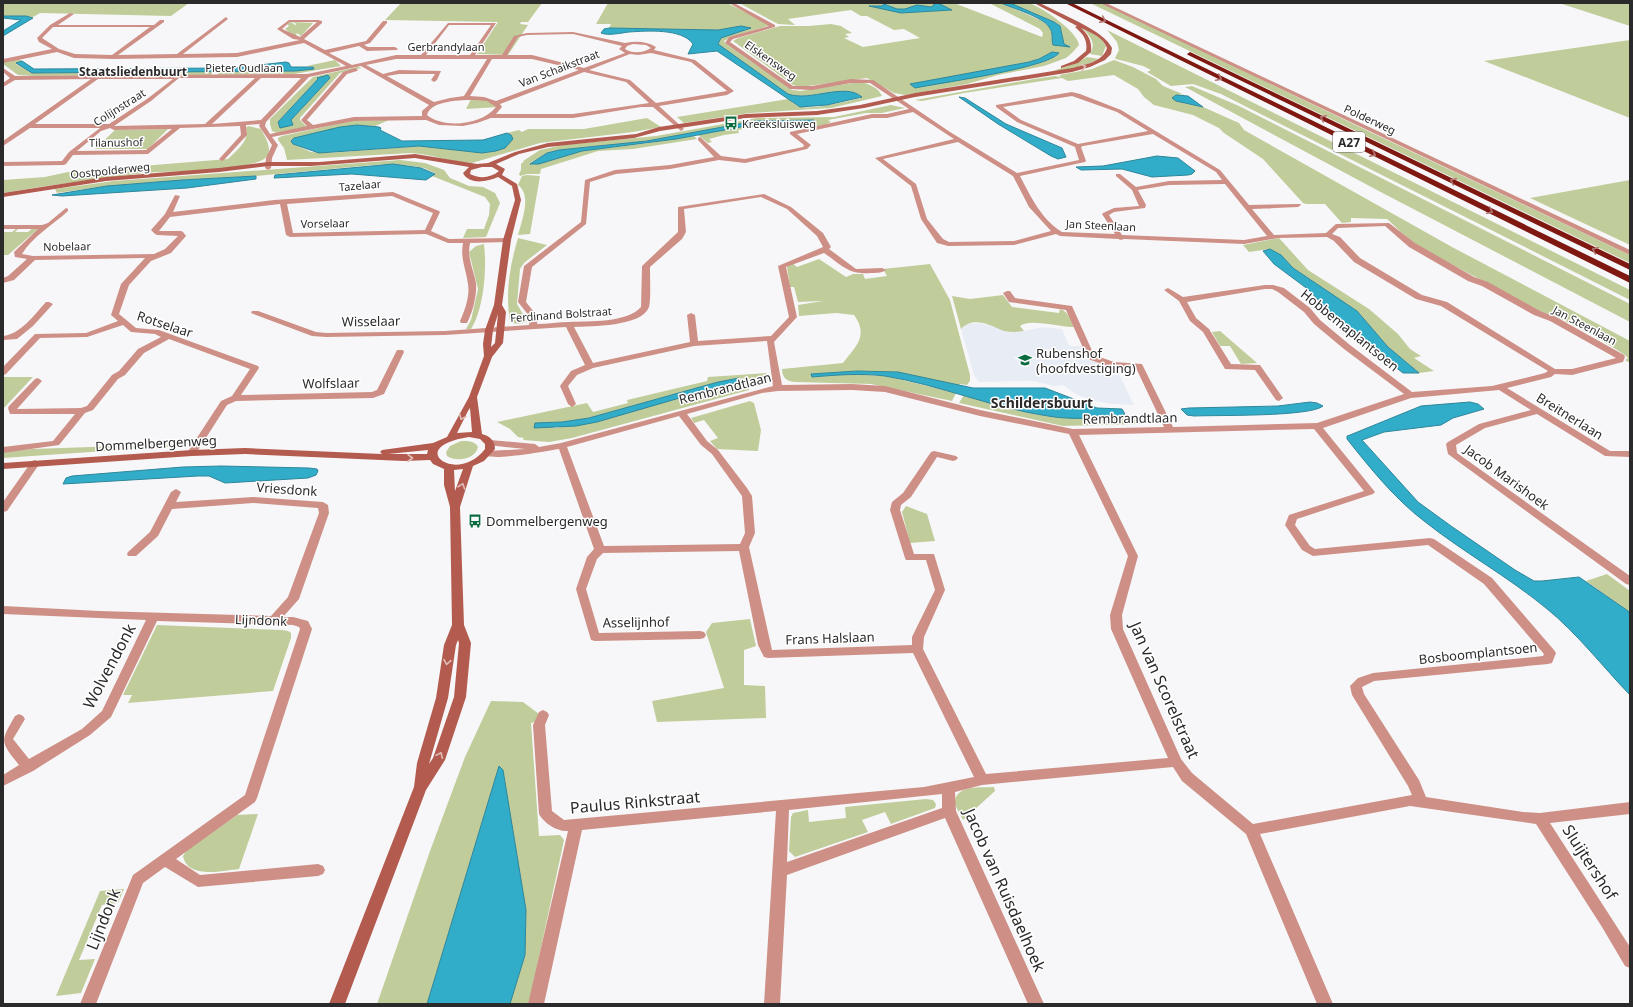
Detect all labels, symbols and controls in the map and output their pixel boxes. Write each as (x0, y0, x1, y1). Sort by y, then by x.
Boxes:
one-way arrow (1098, 15, 1106, 23)
street label: Elskensweg (742, 37, 800, 83)
street label: Gerbrandylaan (407, 39, 485, 54)
street label: Van Schaikstraat (517, 46, 601, 90)
street label: Pieter Oudlaan (205, 60, 283, 75)
district label: Staatsliedenbuurt (79, 63, 187, 80)
one-way arrow (1079, 64, 1086, 72)
one-way arrow (1215, 73, 1223, 81)
street label: Colijnstraat (90, 85, 148, 129)
street label: Polderweg (1342, 101, 1398, 137)
bus stop icon: Kreeksluisweg (723, 115, 739, 131)
one-way arrow (1320, 115, 1327, 123)
place label: Kreeksluisweg (742, 116, 816, 131)
road number: A27 (1333, 132, 1365, 152)
street label: Tilanushof (89, 134, 144, 150)
one-way arrow (1369, 149, 1377, 157)
street label: Oostpolderweg (69, 158, 151, 182)
street label: Tazelaar (338, 176, 382, 194)
one-way arrow (1449, 178, 1457, 186)
one-way arrow (1486, 207, 1493, 214)
street label: Vorselaar (300, 215, 350, 231)
street label: Jan Steenlaan (1065, 216, 1136, 234)
street label: Nobelaar (43, 238, 91, 254)
one-way arrow (1592, 247, 1599, 254)
street label: Hobbemaplantsoen (1297, 285, 1403, 375)
street label: Jan Steenlaan (1550, 301, 1619, 348)
street label: Ferdinand Bolstraat (510, 303, 612, 325)
street label: Rotselaar (135, 307, 196, 342)
street label: Wisselaar (342, 311, 401, 331)
place label: Rubenshof (hoofdvestiging) (1036, 344, 1136, 377)
school or university icon: Rubenshof (hoofdvestiging) (1017, 352, 1033, 368)
street label: Rembrandtlaan (677, 368, 773, 408)
street label: Wolfslaar (302, 373, 360, 392)
street label: Breitnerlaan (1533, 388, 1607, 444)
district label: Schildersbuurt (991, 393, 1093, 412)
street label: Rembrandtlaan (1083, 408, 1177, 428)
one-way arrow (458, 413, 466, 420)
street label: Dommelbergenweg (95, 431, 217, 455)
street label: Jacob Marishoek (1459, 439, 1553, 514)
one-way arrow (407, 454, 413, 462)
street label: Vriesdonk (256, 478, 318, 500)
one-way arrow (458, 483, 466, 490)
place label: Dommelbergenweg (486, 512, 608, 530)
bus stop icon: Dommelbergenweg (467, 513, 483, 529)
street label: Lijndonk (235, 610, 288, 630)
street label: Asselijnhof (603, 612, 671, 632)
street label: Jan van Scorelstraat (1124, 616, 1205, 762)
street label: Wolvendonk (77, 619, 141, 712)
street label: Frans Halslaan (785, 627, 875, 649)
street label: Bosboomplantsoen (1418, 638, 1538, 668)
one-way arrow (443, 659, 452, 665)
one-way arrow (436, 752, 444, 759)
street label: Paulus Rinkstraat (569, 785, 701, 819)
street label: Jacob van Ruisdaelhoek (958, 803, 1051, 976)
street label: Sluijtershof (1558, 820, 1623, 905)
street label: Lijndonk (81, 885, 125, 953)

